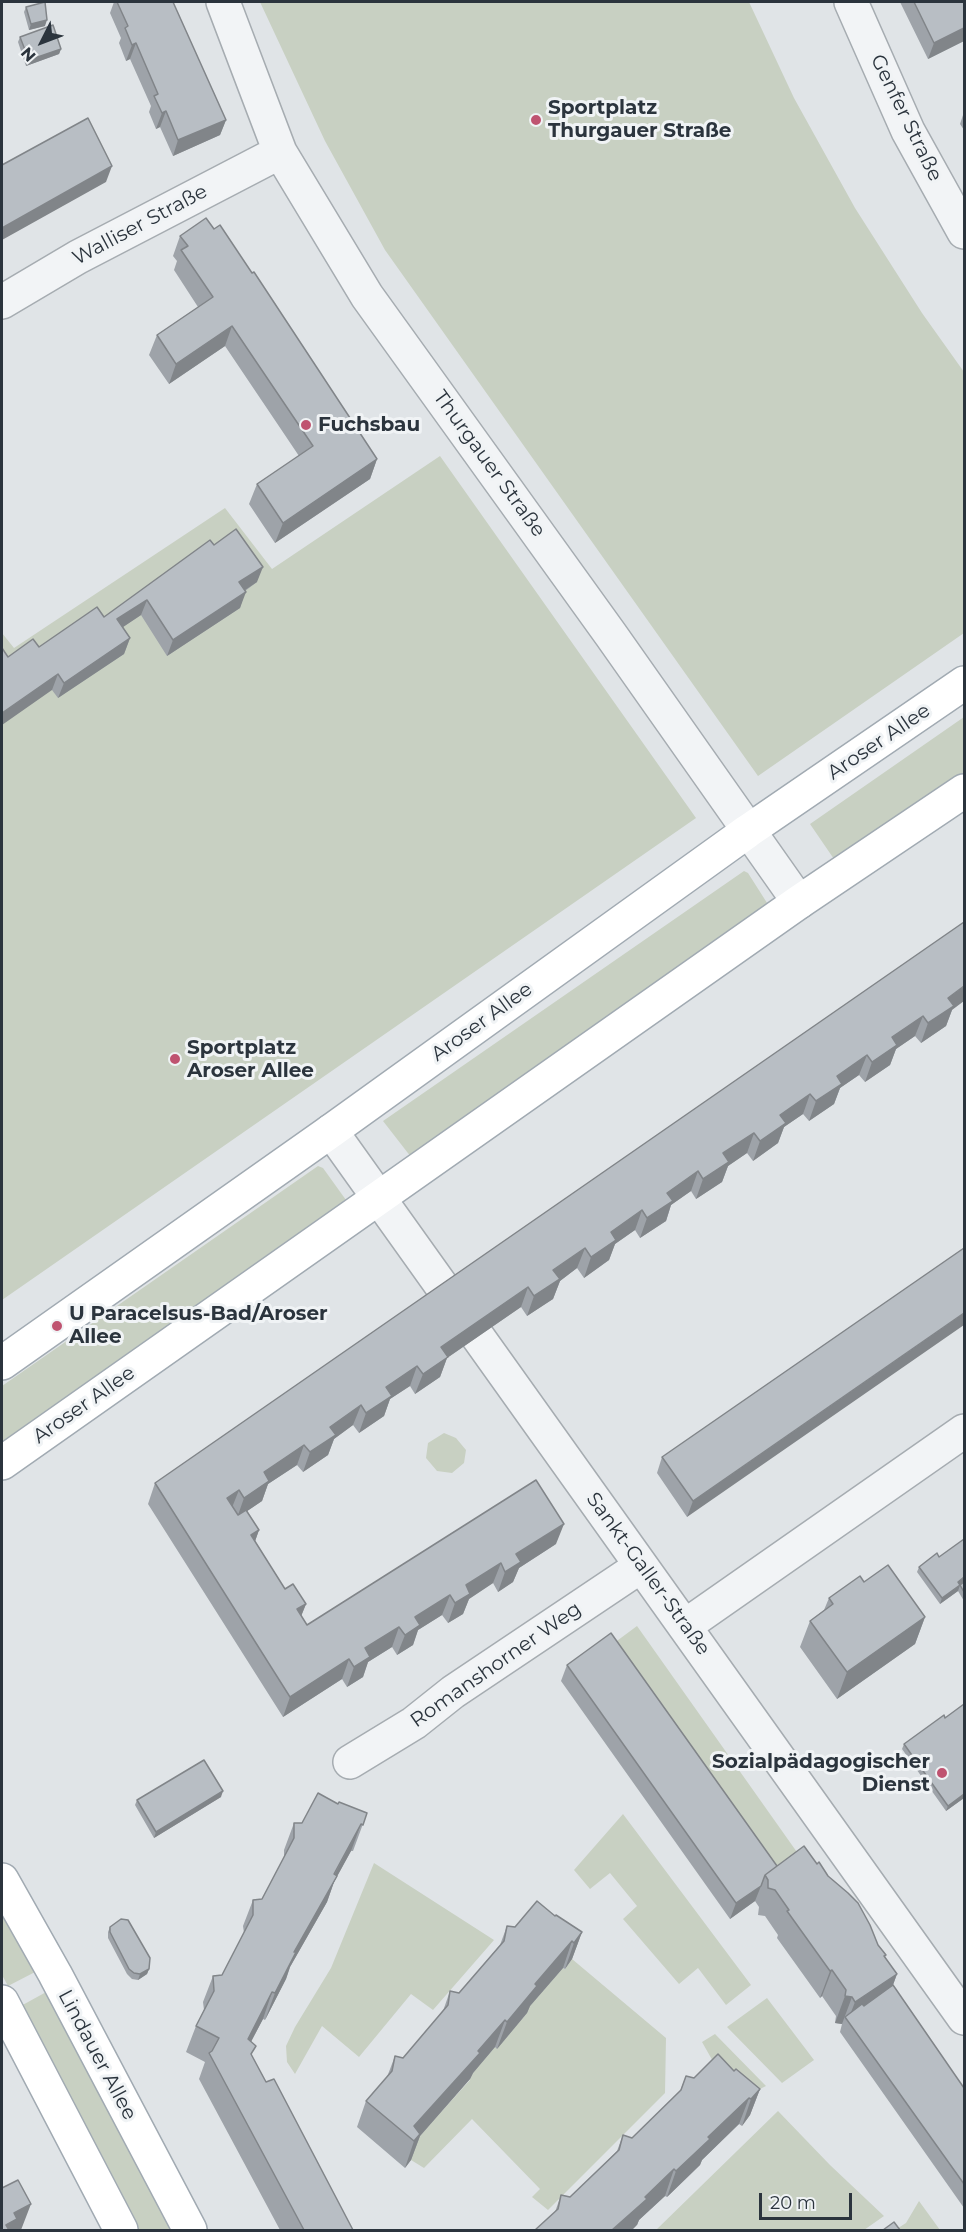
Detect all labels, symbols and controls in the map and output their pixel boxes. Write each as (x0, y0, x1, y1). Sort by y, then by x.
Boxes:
north arrow (12, 12, 72, 72)
text: N (17, 43, 40, 66)
street label: Genfer Straße (865, 51, 947, 185)
place label: Sportplatz Thurgauer Straße (548, 96, 731, 143)
marker: Sportplatz Thurgauer Straße (529, 113, 543, 127)
street label: Walliser Straße (69, 179, 211, 271)
street label: Thurgauer Straße (428, 386, 550, 542)
place label: Fuchsbau (318, 413, 420, 437)
marker: Fuchsbau (299, 418, 313, 432)
street label: Aroser Allee (823, 699, 935, 785)
street label: Aroser Allee (427, 977, 537, 1067)
place label: Sportplatz Aroser Allee (187, 1036, 314, 1083)
marker: Sportplatz Aroser Allee (168, 1052, 182, 1066)
place label: U Paracelsus-Bad/Aroser Allee (69, 1302, 328, 1349)
marker: U Paracelsus-Bad/Aroser Allee (50, 1319, 64, 1333)
street label: Aroser Allee (28, 1361, 140, 1449)
street label: Sankt-Galler-Straße (581, 1488, 715, 1660)
street label: Romanshorner Weg (406, 1597, 586, 1733)
place label: Sozialpädagogischer Dienst (712, 1750, 930, 1797)
marker: Sozialpädagogischer Dienst (935, 1766, 949, 1780)
street label: Lindauer Allee (53, 1986, 141, 2124)
scale bar (762, 2181, 855, 2219)
text: 20 m (770, 2192, 816, 2214)

